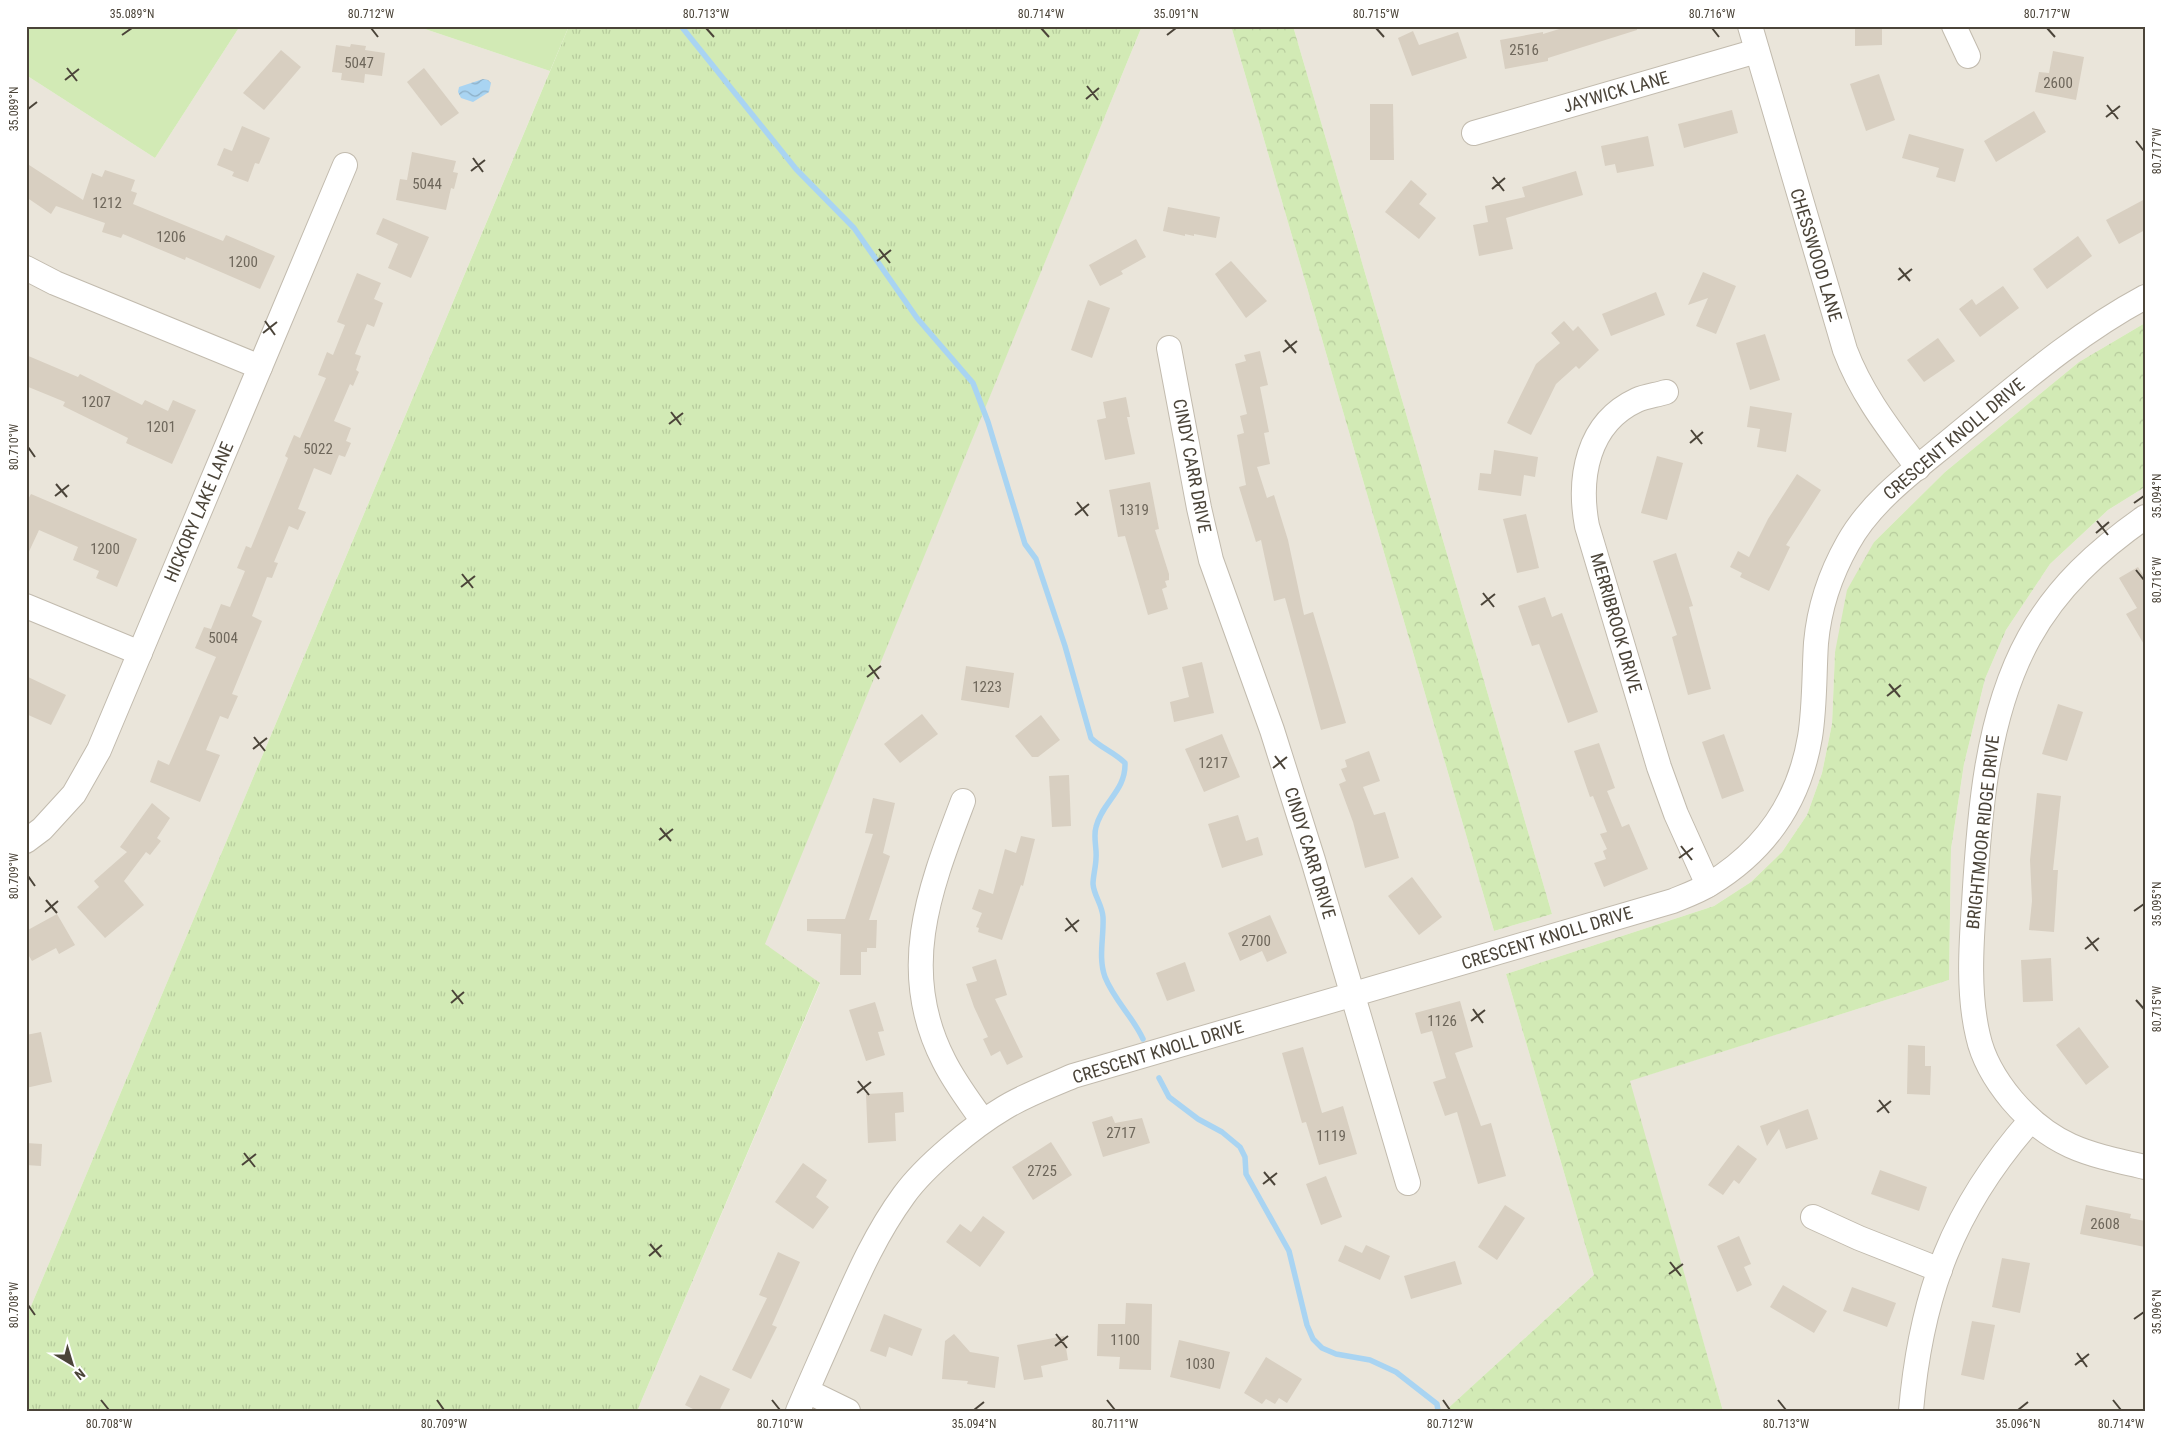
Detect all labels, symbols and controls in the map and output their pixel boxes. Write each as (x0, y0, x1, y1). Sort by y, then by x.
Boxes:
text: 35.089°N (110, 7, 154, 21)
text: 80.712°W (348, 7, 394, 21)
text: 80.713°W (683, 7, 729, 21)
text: 80.714°W (1018, 7, 1064, 21)
text: 35.091°N (1154, 7, 1198, 21)
text: 80.715°W (1353, 7, 1399, 21)
text: 80.716°W (1689, 7, 1735, 21)
text: 80.717°W (2024, 7, 2070, 21)
house number: 2516 (1509, 41, 1539, 59)
house number: 5047 (344, 54, 374, 72)
street label: JAYWICK LANE (1560, 66, 1671, 117)
house number: 2600 (2043, 74, 2073, 92)
text: 35.089°N (7, 87, 21, 131)
text: 80.717°W (2150, 128, 2164, 174)
house number: 5044 (412, 175, 442, 193)
street label: CHESSWOOD LANE (1786, 186, 1847, 324)
house number: 1212 (92, 194, 122, 212)
house number: 1206 (156, 228, 186, 246)
house number: 1200 (228, 253, 258, 271)
street label: CRESCENT KNOLL DRIVE (1879, 373, 2029, 504)
house number: 1207 (81, 393, 111, 411)
street label: CINDY CARR DRIVE (1169, 397, 1216, 535)
house number: 1201 (146, 418, 176, 436)
text: 80.710°W (7, 424, 21, 470)
street label: HICKORY LAKE LANE (160, 439, 238, 585)
house number: 5022 (303, 440, 333, 458)
text: 35.094°N (2150, 474, 2164, 518)
house number: 1319 (1119, 501, 1149, 519)
house number: 1200 (90, 540, 120, 558)
street label: MERRIBROOK DRIVE (1586, 551, 1647, 695)
text: 80.716°W (2150, 557, 2164, 603)
house number: 5004 (208, 629, 238, 647)
house number: 1223 (972, 678, 1002, 696)
street label: BRIGHTMOOR RIDGE DRIVE (1962, 734, 2003, 930)
house number: 1217 (1198, 754, 1228, 772)
street label: CINDY CARR DRIVE (1280, 785, 1340, 921)
text: 80.709°W (7, 853, 21, 899)
text: 35.095°N (2150, 882, 2164, 926)
street label: CRESCENT KNOLL DRIVE (1459, 901, 1635, 974)
house number: 2700 (1241, 932, 1271, 950)
text: 80.715°W (2150, 986, 2164, 1032)
house number: 1126 (1427, 1012, 1457, 1030)
street label: CRESCENT KNOLL DRIVE (1070, 1015, 1246, 1088)
house number: 2717 (1106, 1124, 1136, 1142)
house number: 1119 (1316, 1127, 1346, 1145)
house number: 2725 (1027, 1162, 1057, 1180)
house number: 2608 (2090, 1215, 2120, 1233)
text: 80.708°W (7, 1282, 21, 1328)
text: 35.096°N (2150, 1290, 2164, 1334)
house number: 1100 (1110, 1331, 1140, 1349)
north arrow (48, 1340, 98, 1390)
house number: 1030 (1185, 1355, 1215, 1373)
text: N (72, 1365, 88, 1383)
text: 80.708°W (86, 1417, 132, 1431)
text: 80.709°W (421, 1417, 467, 1431)
text: 80.710°W (757, 1417, 803, 1431)
text: 35.094°N (952, 1417, 996, 1431)
text: 80.711°W (1092, 1417, 1138, 1431)
text: 80.712°W (1427, 1417, 1473, 1431)
text: 80.713°W (1763, 1417, 1809, 1431)
text: 35.096°N (1996, 1417, 2040, 1431)
text: 80.714°W (2098, 1417, 2144, 1431)

